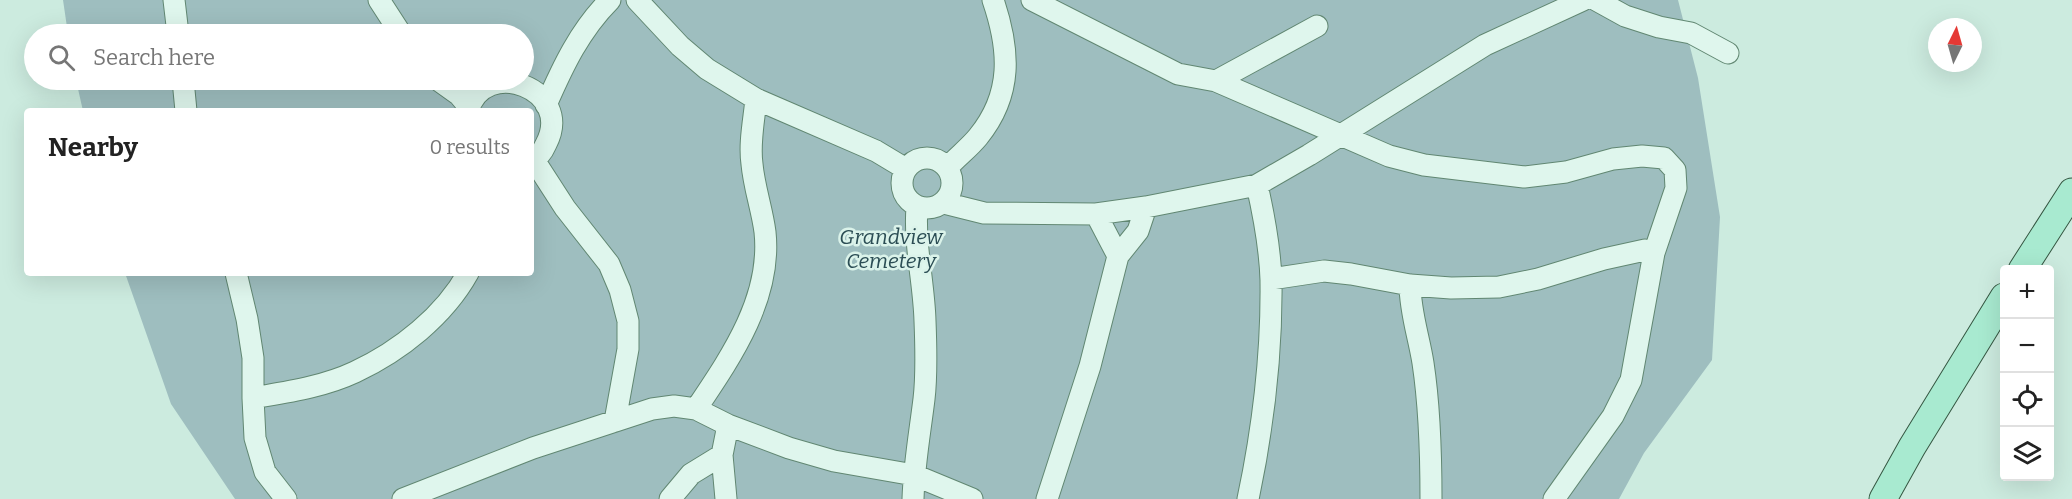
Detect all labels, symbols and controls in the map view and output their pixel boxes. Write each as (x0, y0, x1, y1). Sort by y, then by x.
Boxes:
north arrow (1928, 18, 1982, 72)
search box (24, 24, 534, 90)
icon: search (45, 41, 78, 74)
text: Search here (93, 44, 215, 71)
text: Nearby (48, 132, 138, 163)
text: 0 results (430, 135, 510, 159)
park label: Grandview Cemetery (839, 224, 944, 274)
map controls (2000, 265, 2054, 481)
button: + (2000, 265, 2054, 319)
button: − (2000, 319, 2054, 373)
button: locate (2000, 373, 2054, 427)
button: layers (2000, 427, 2054, 481)

